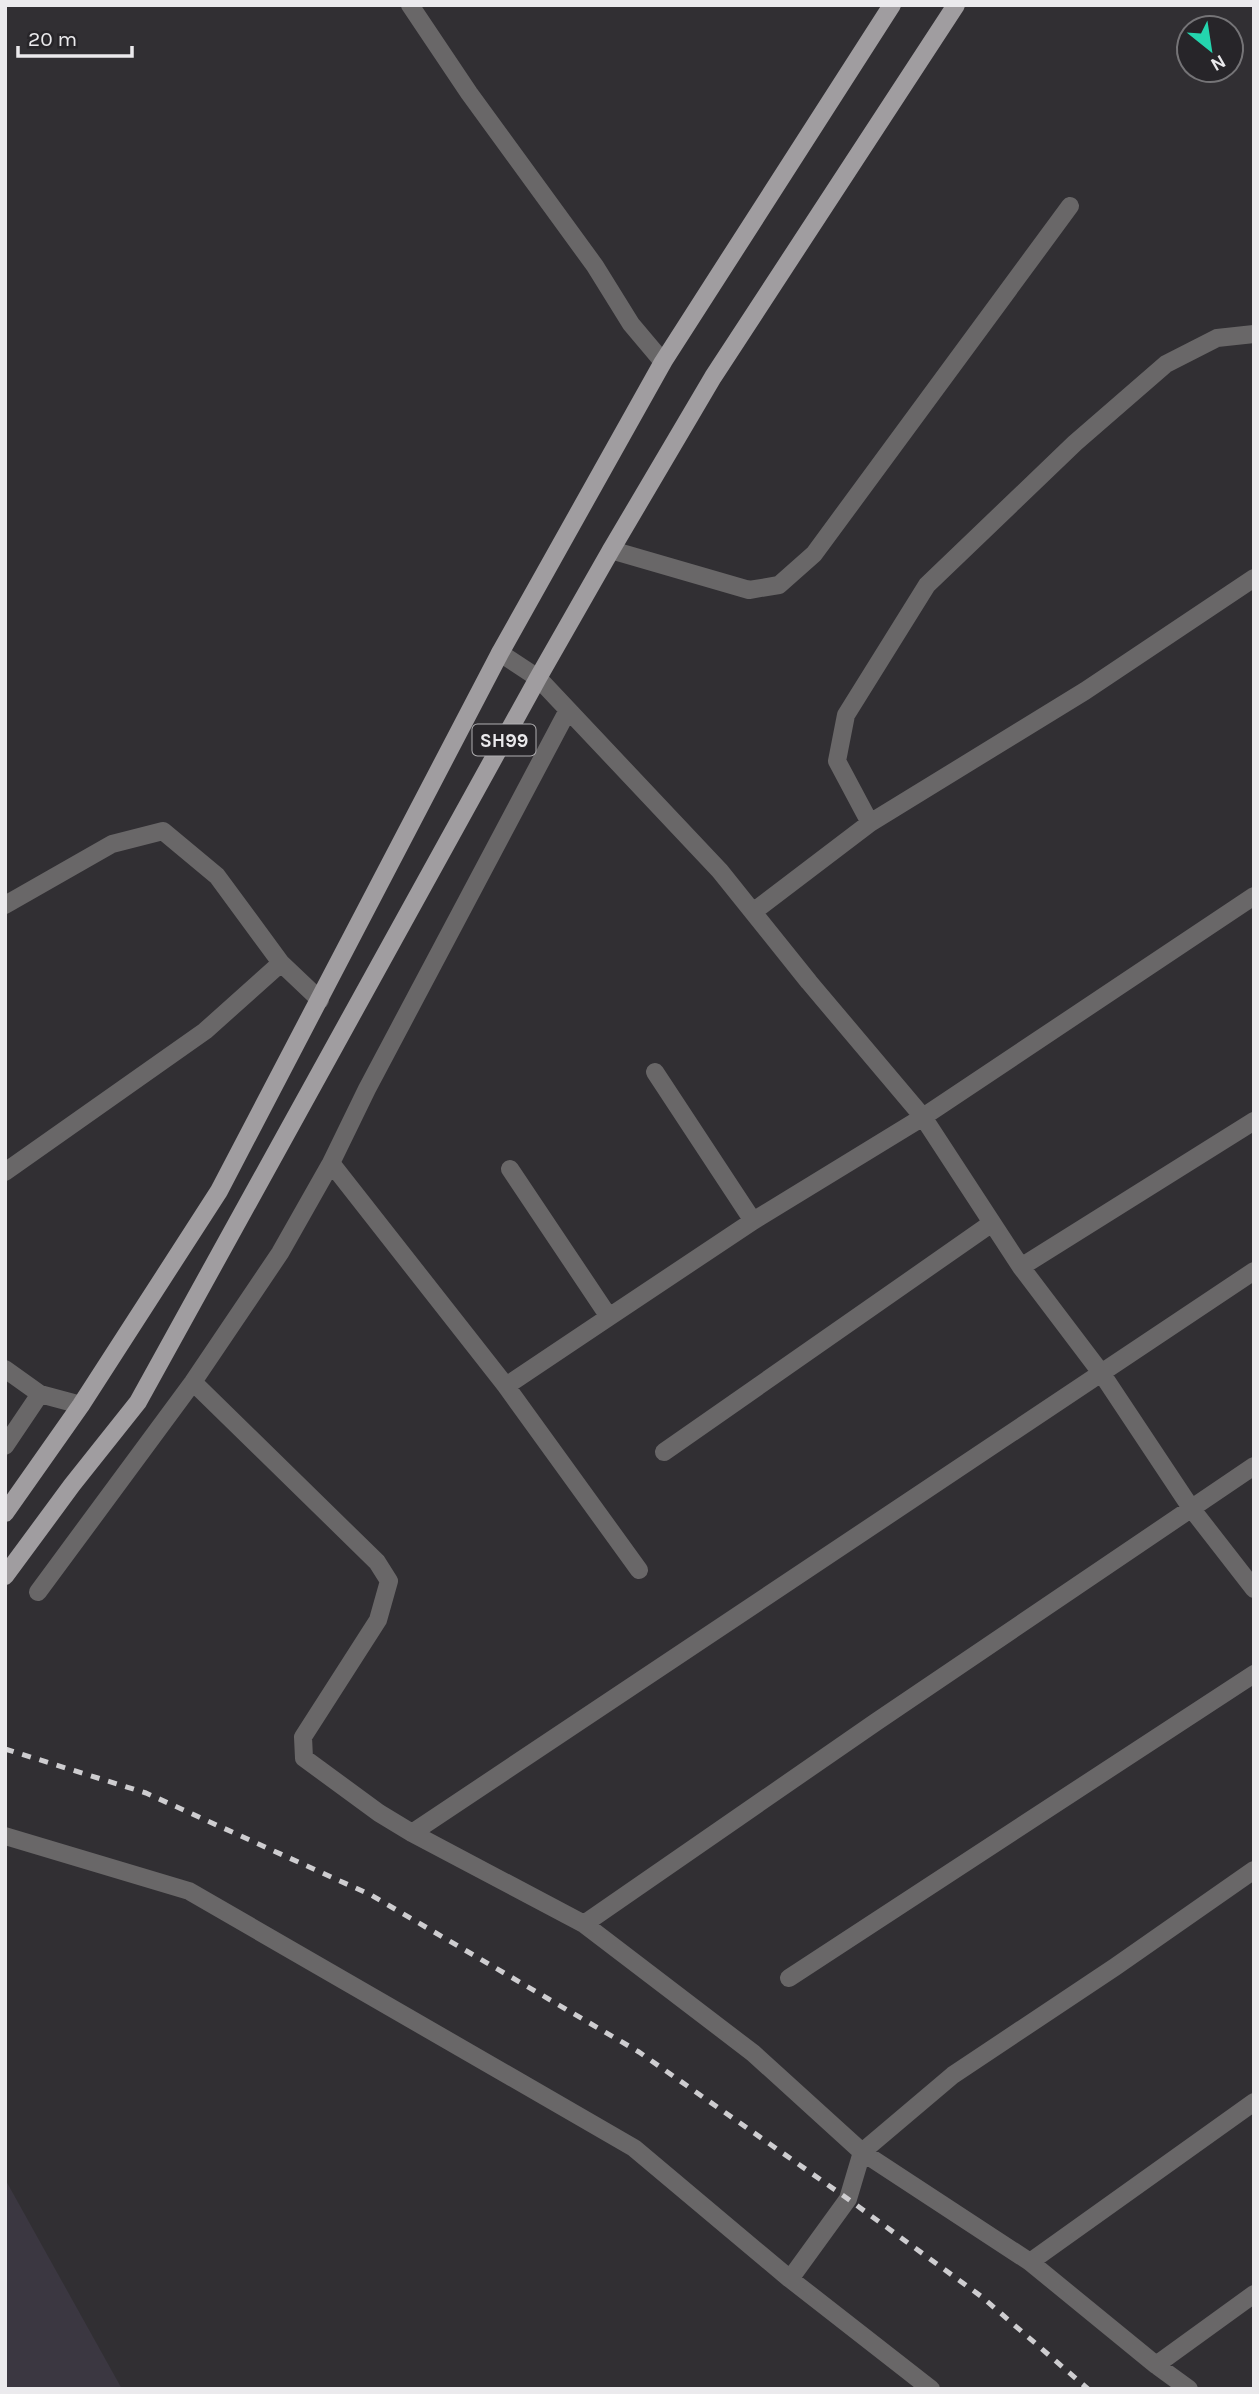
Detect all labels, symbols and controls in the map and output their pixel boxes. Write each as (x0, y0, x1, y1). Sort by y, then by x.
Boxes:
scale bar (18, 14, 131, 58)
north arrow (1175, 14, 1245, 84)
text: 20 m (28, 27, 77, 51)
text: N (1207, 50, 1229, 76)
road number: SH99 (472, 724, 536, 755)

